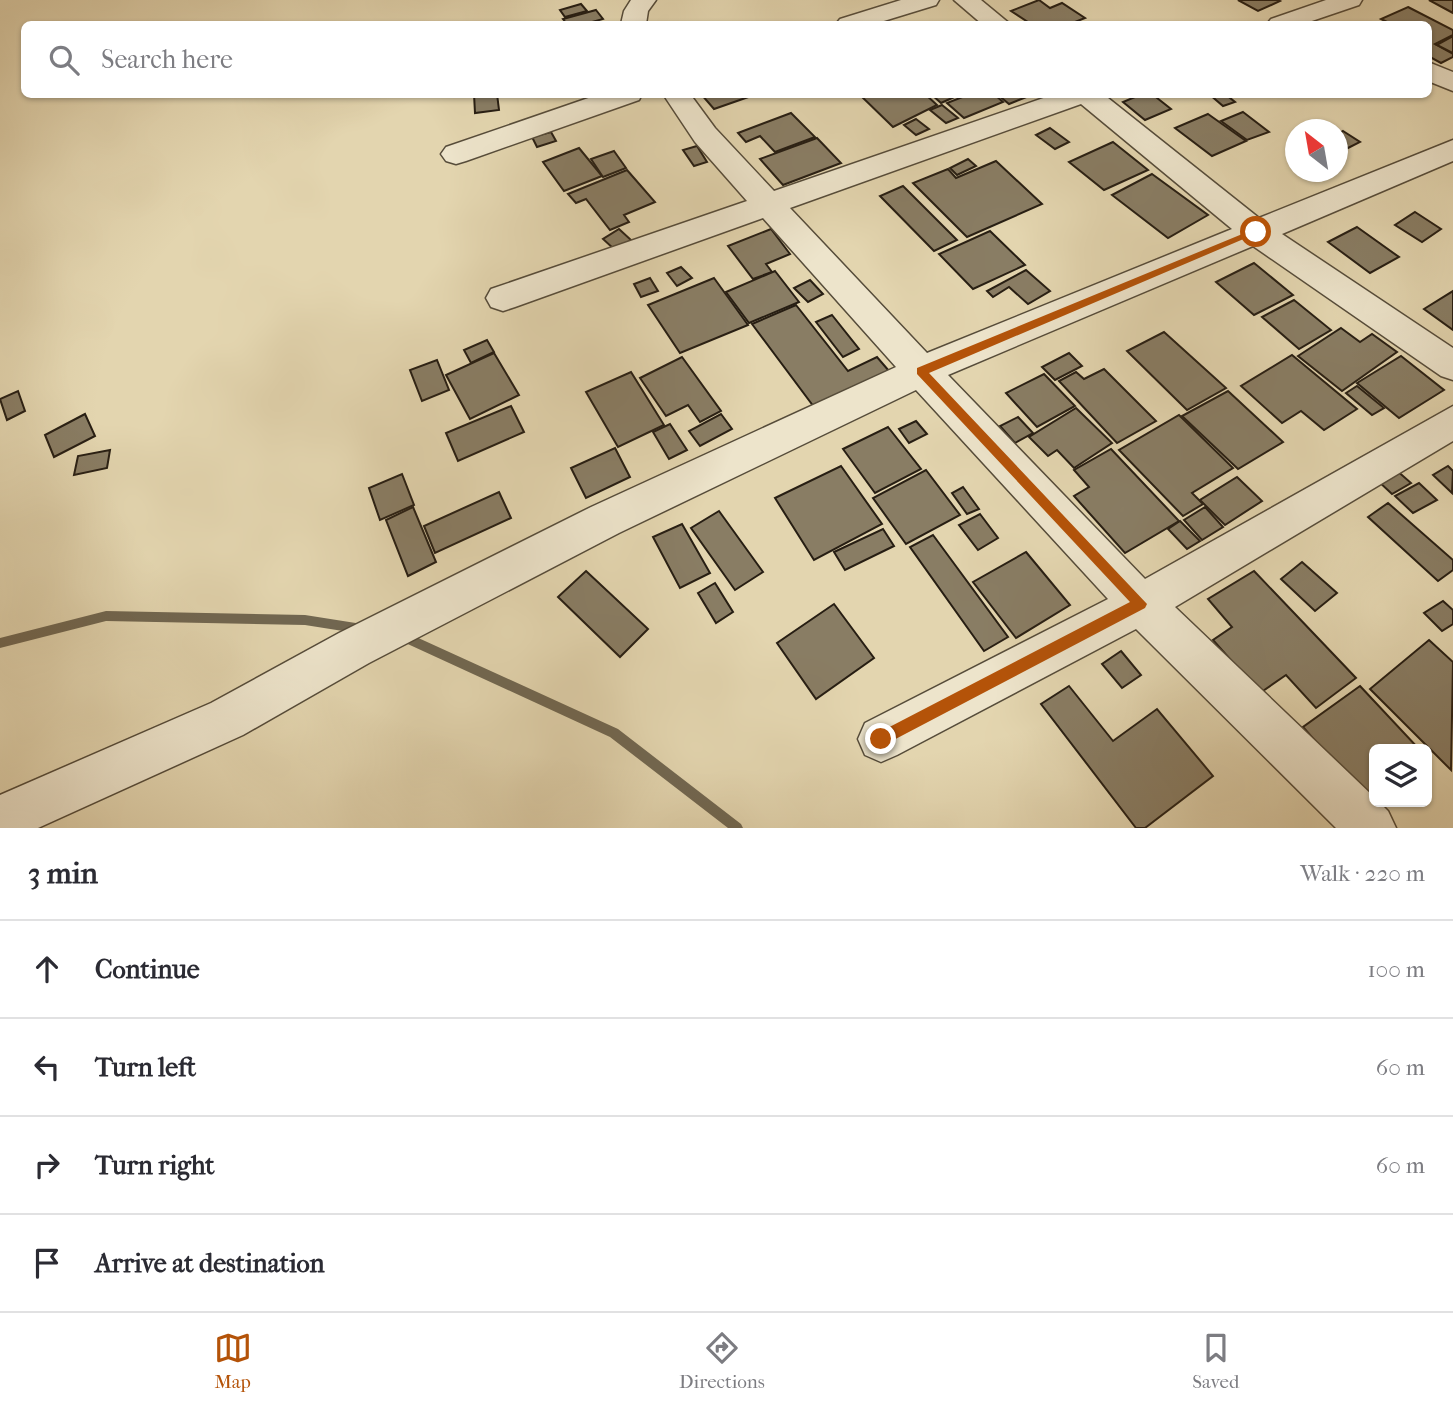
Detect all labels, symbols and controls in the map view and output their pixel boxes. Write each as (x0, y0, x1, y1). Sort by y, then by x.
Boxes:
search box (21, 21, 1432, 98)
icon: search (45, 41, 83, 79)
text: Search here (101, 44, 233, 75)
north arrow (1285, 119, 1348, 182)
route start (1240, 216, 1271, 247)
route end (865, 723, 896, 754)
map controls (1369, 744, 1432, 807)
button: layers (1369, 744, 1432, 807)
text: 3 min (28, 856, 98, 891)
text: Walk · 220 m (1300, 860, 1425, 887)
icon: ahead (28, 950, 66, 988)
text: Continue (95, 954, 200, 985)
text: 100 m (1367, 956, 1425, 983)
icon: left (28, 1048, 66, 1086)
text: Turn left (95, 1052, 196, 1083)
text: 60 m (1376, 1054, 1425, 1081)
icon: right (28, 1146, 66, 1184)
text: Turn right (95, 1150, 215, 1181)
text: 60 m (1376, 1152, 1425, 1179)
icon: arrive (28, 1244, 66, 1282)
text: Arrive at destination (95, 1248, 325, 1279)
tab: Map (214, 1329, 252, 1393)
tab: Directions (679, 1329, 765, 1393)
tab: Saved (1192, 1329, 1239, 1393)

